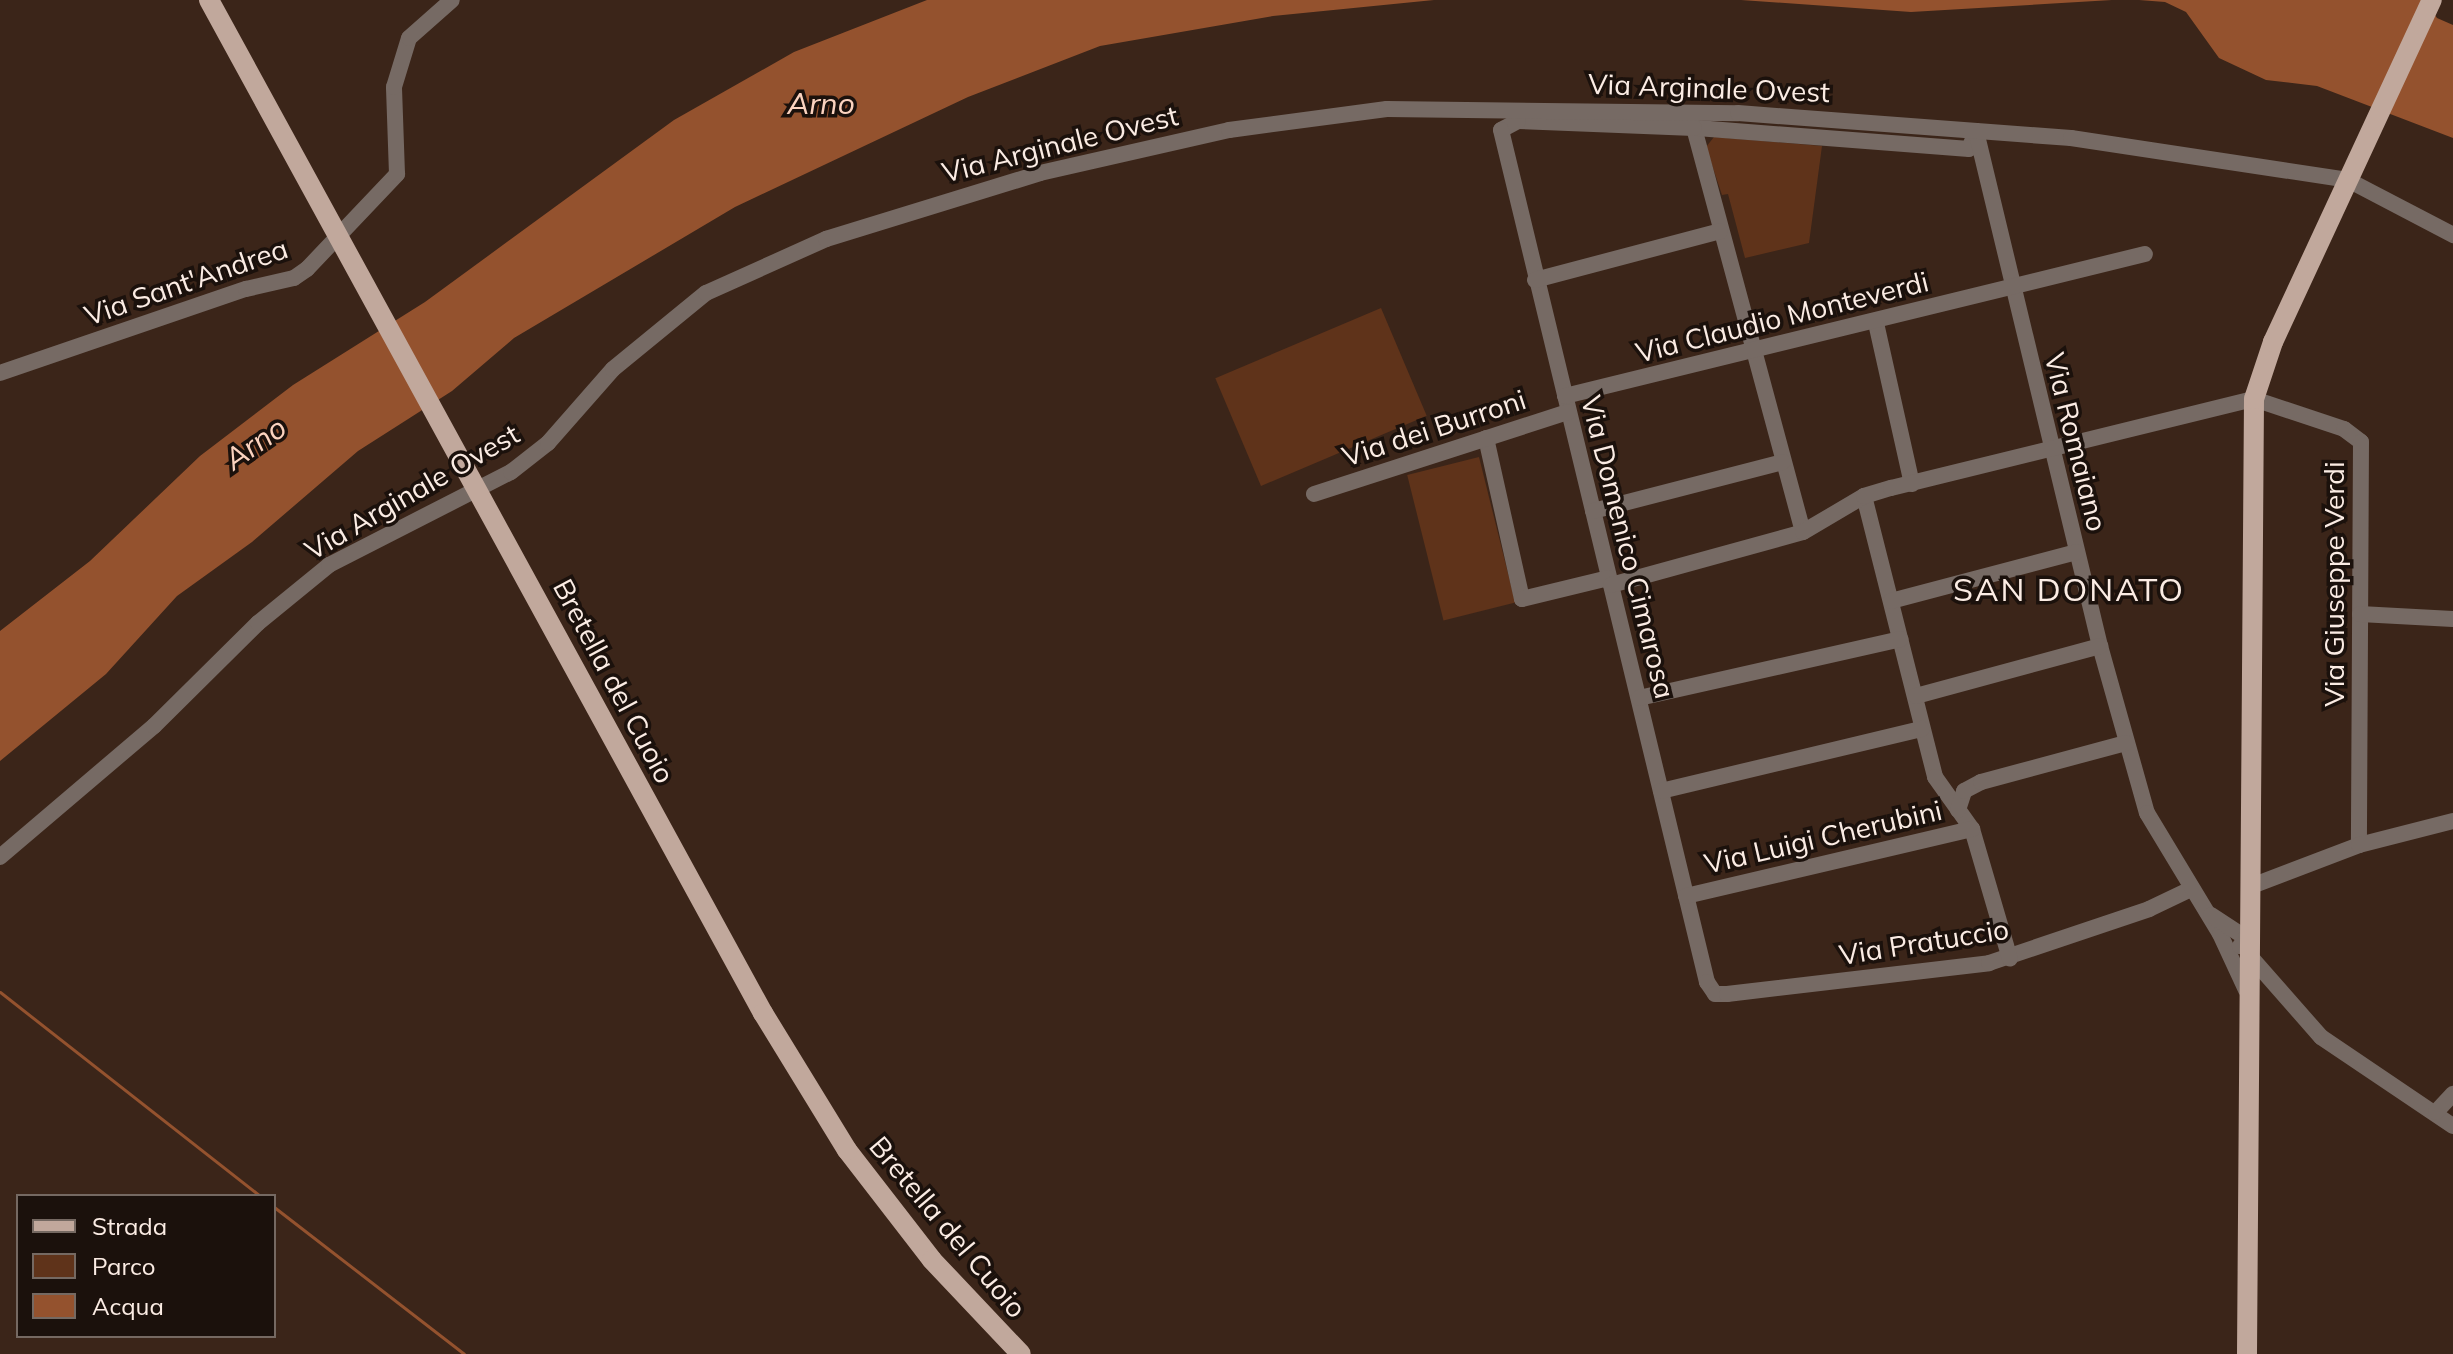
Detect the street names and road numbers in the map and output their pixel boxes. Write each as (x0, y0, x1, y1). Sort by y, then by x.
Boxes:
street label: Via Arginale Ovest (1588, 67, 1830, 109)
street label: Via Arginale Ovest (939, 98, 1181, 190)
street label: Via Sant'Andrea (80, 231, 292, 333)
street label: Via Claudio Monteverdi (1632, 264, 1932, 370)
street label: Via Romaiano (2038, 349, 2114, 535)
street label: Via dei Burroni (1338, 383, 1530, 473)
street label: Via Domenico Cimarosa (1574, 392, 1682, 702)
street label: Via Arginale Ovest (299, 417, 525, 567)
street label: Via Giuseppe Verdi (2317, 461, 2351, 707)
street label: Bretella del Cuoio (546, 573, 682, 789)
street label: Via Luigi Cherubini (1701, 793, 1945, 881)
street label: Via Pratuccio (1837, 912, 2011, 972)
street label: Bretella del Cuoio (862, 1130, 1034, 1324)

